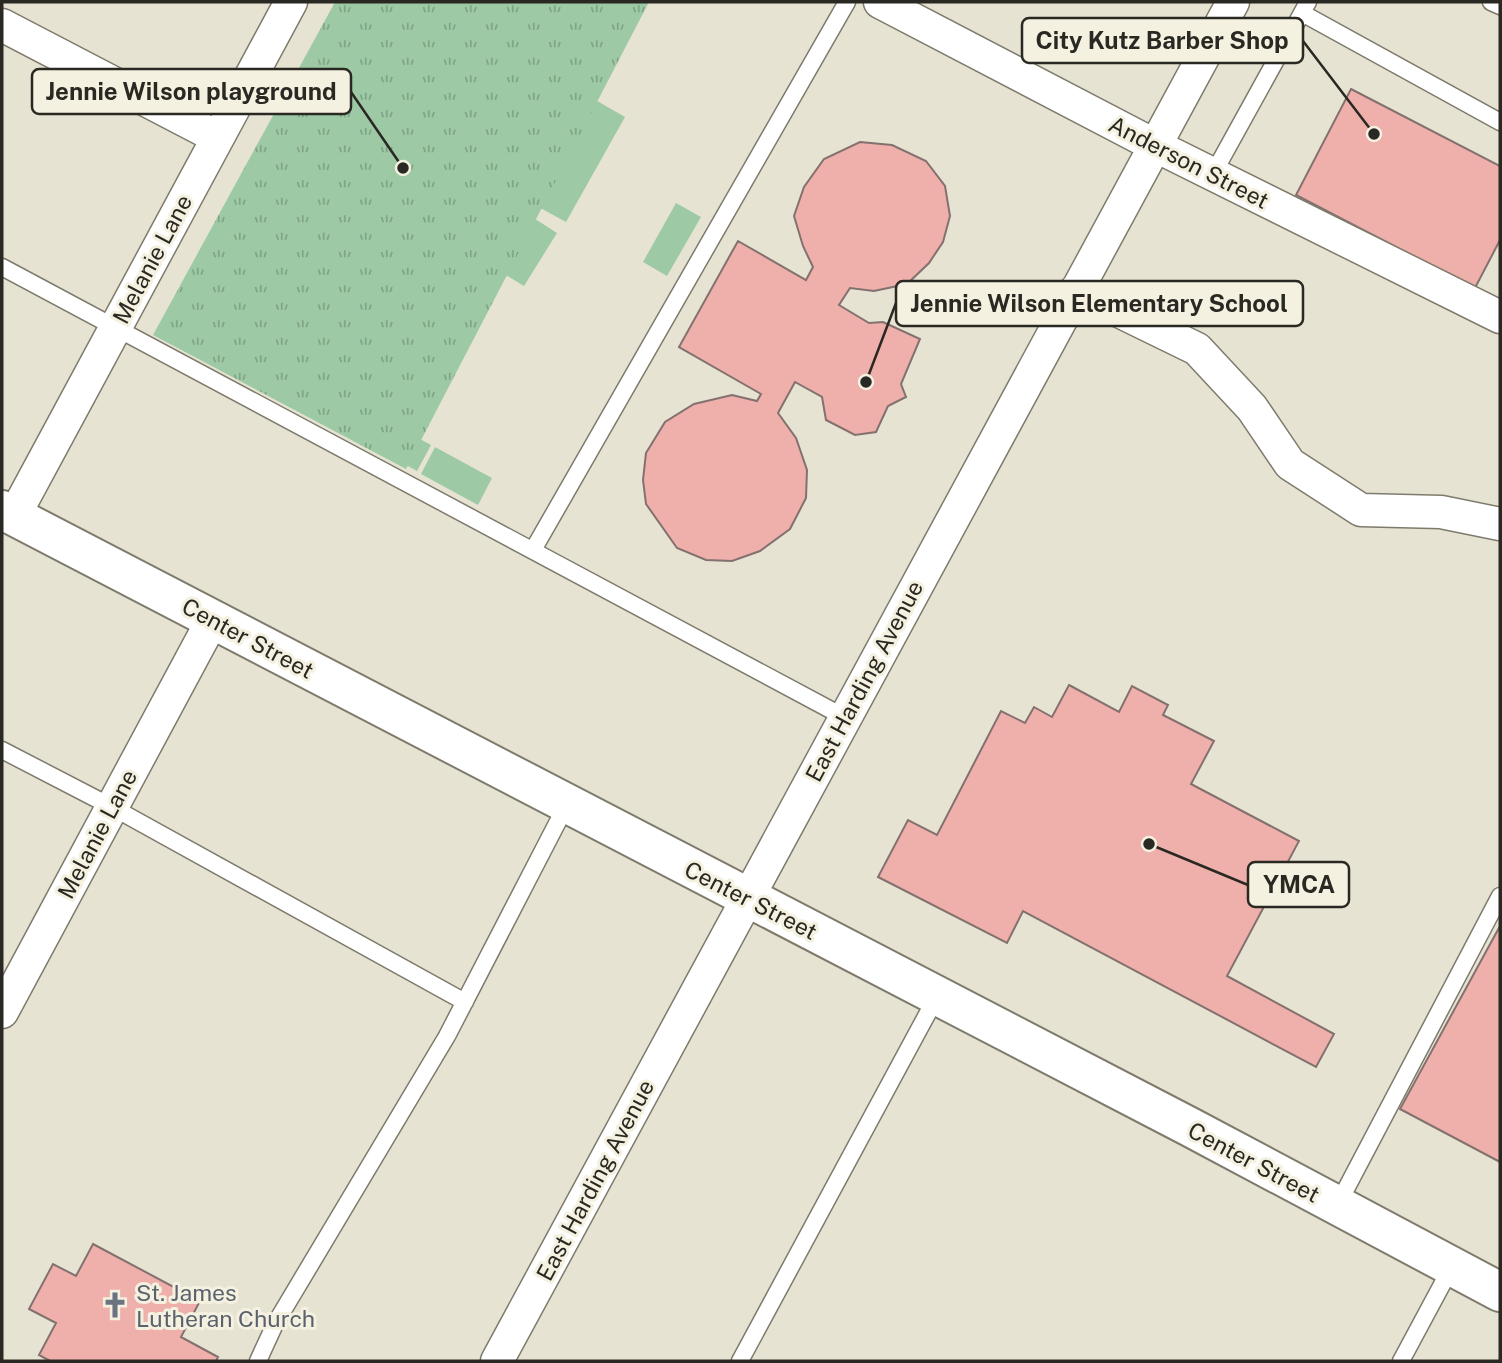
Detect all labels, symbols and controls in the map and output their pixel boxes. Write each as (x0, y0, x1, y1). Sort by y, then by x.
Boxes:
callout: City Kutz Barber Shop (1022, 18, 1303, 63)
text: City Kutz Barber Shop (1035, 26, 1289, 54)
callout: Jennie Wilson playground (32, 69, 351, 114)
text: Jennie Wilson playground (45, 77, 337, 105)
street label: Anderson Street (1104, 110, 1274, 214)
street label: Melanie Lane (107, 190, 197, 328)
callout: Jennie Wilson Elementary School (896, 281, 1303, 326)
text: Jennie Wilson Elementary School (910, 289, 1288, 317)
street label: East Harding Avenue (800, 576, 928, 786)
street label: Center Street (178, 592, 318, 684)
street label: Melanie Lane (52, 765, 142, 903)
street label: Center Street (680, 855, 822, 945)
callout: YMCA (1248, 862, 1349, 907)
text: YMCA (1263, 870, 1335, 898)
street label: East Harding Avenue (531, 1075, 659, 1285)
street label: Center Street (1184, 1116, 1324, 1208)
place label: St. James Lutheran Church (136, 1279, 315, 1332)
church icon: St. James Lutheran Church (100, 1290, 130, 1320)

